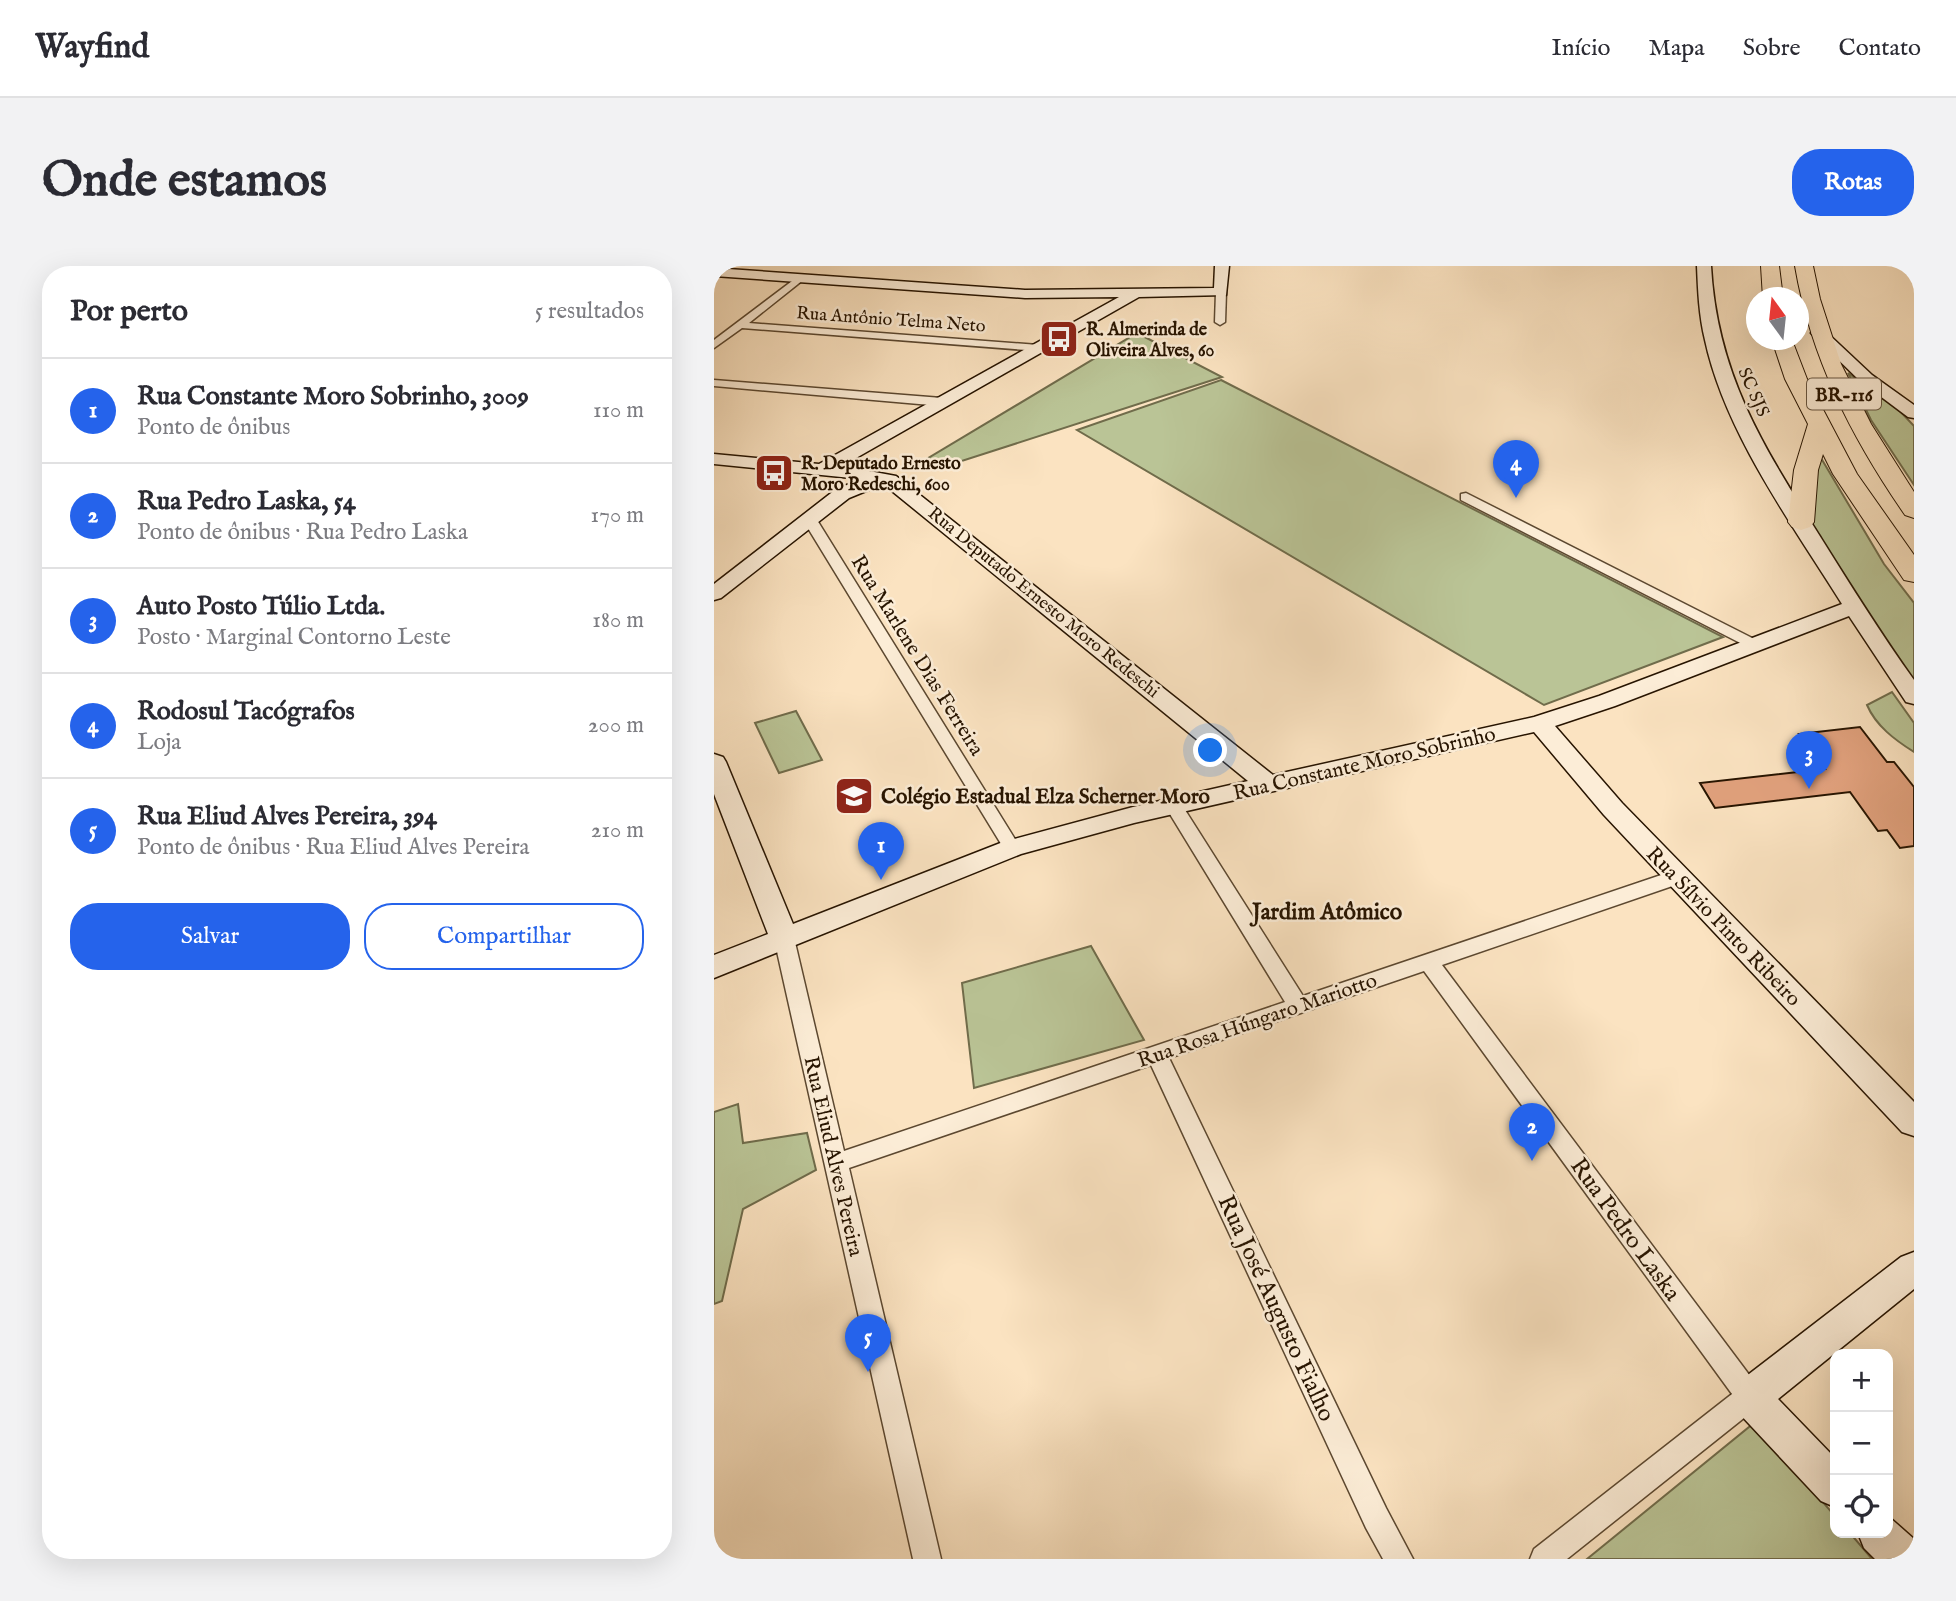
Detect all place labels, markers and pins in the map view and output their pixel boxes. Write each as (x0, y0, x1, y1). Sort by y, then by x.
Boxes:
bus stop icon: R. Almerinda de Oliveira Alves, 60 (1038, 318, 1080, 360)
place label: R. Almerinda de Oliveira Alves, 60 (1086, 319, 1215, 363)
pin: 4 (1493, 440, 1539, 498)
bus stop icon: R. Deputado Ernesto Moro Redeschi, 600 (753, 452, 795, 494)
place label: R. Deputado Ernesto Moro Redeschi, 600 (801, 453, 961, 497)
pin: 3 (1786, 731, 1832, 789)
school or university icon: Colégio Estadual Elza Scherner Moro (833, 775, 875, 817)
place label: Colégio Estadual Elza Scherner Moro (881, 784, 1211, 811)
pin: 1 (858, 822, 904, 880)
pin: 2 (1509, 1103, 1555, 1161)
pin: 5 (845, 1314, 891, 1372)

